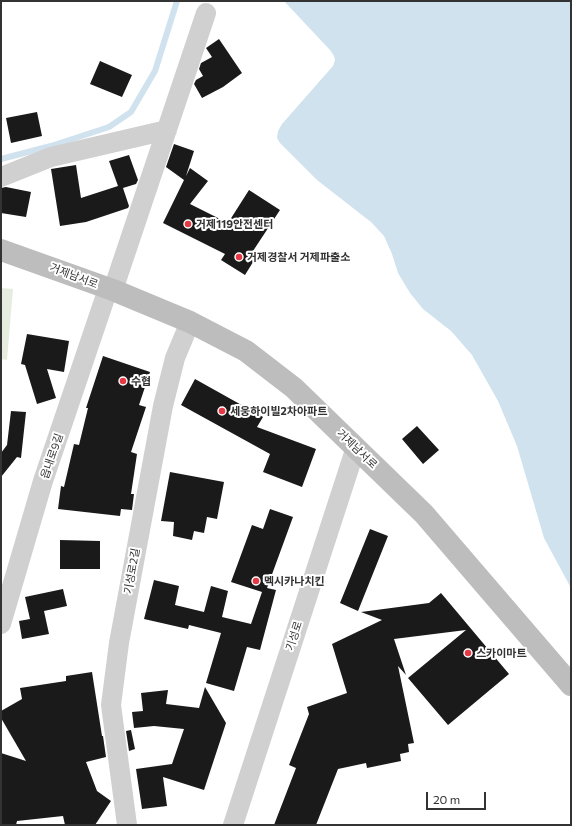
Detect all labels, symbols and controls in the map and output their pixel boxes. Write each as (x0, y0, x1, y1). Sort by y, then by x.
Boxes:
place label: 거제119안전센터 (196, 217, 273, 231)
marker: 거제119안전센터 (183, 219, 193, 229)
place label: 거제경찰서 거제파출소 (247, 250, 350, 264)
marker: 거제경찰서 거제파출소 (234, 252, 244, 262)
street label: 거제남서로 (48, 261, 100, 291)
place label: 수협 (131, 374, 151, 388)
marker: 수협 (118, 376, 128, 386)
place label: 세웅하이빌2차아파트 (230, 404, 327, 418)
marker: 세웅하이빌2차아파트 (217, 406, 227, 416)
street label: 거제남서로 (334, 427, 380, 471)
street label: 읍내로9길 (38, 432, 66, 480)
street label: 기성로2길 (121, 547, 143, 595)
place label: 멕시카나치킨 (264, 574, 325, 588)
marker: 멕시카나치킨 (251, 576, 261, 586)
street label: 기성로 (283, 620, 305, 652)
place label: 스카이마트 (476, 646, 527, 660)
marker: 스카이마트 (463, 648, 473, 658)
scale bar (428, 784, 488, 810)
text: 20 m (433, 792, 460, 806)

